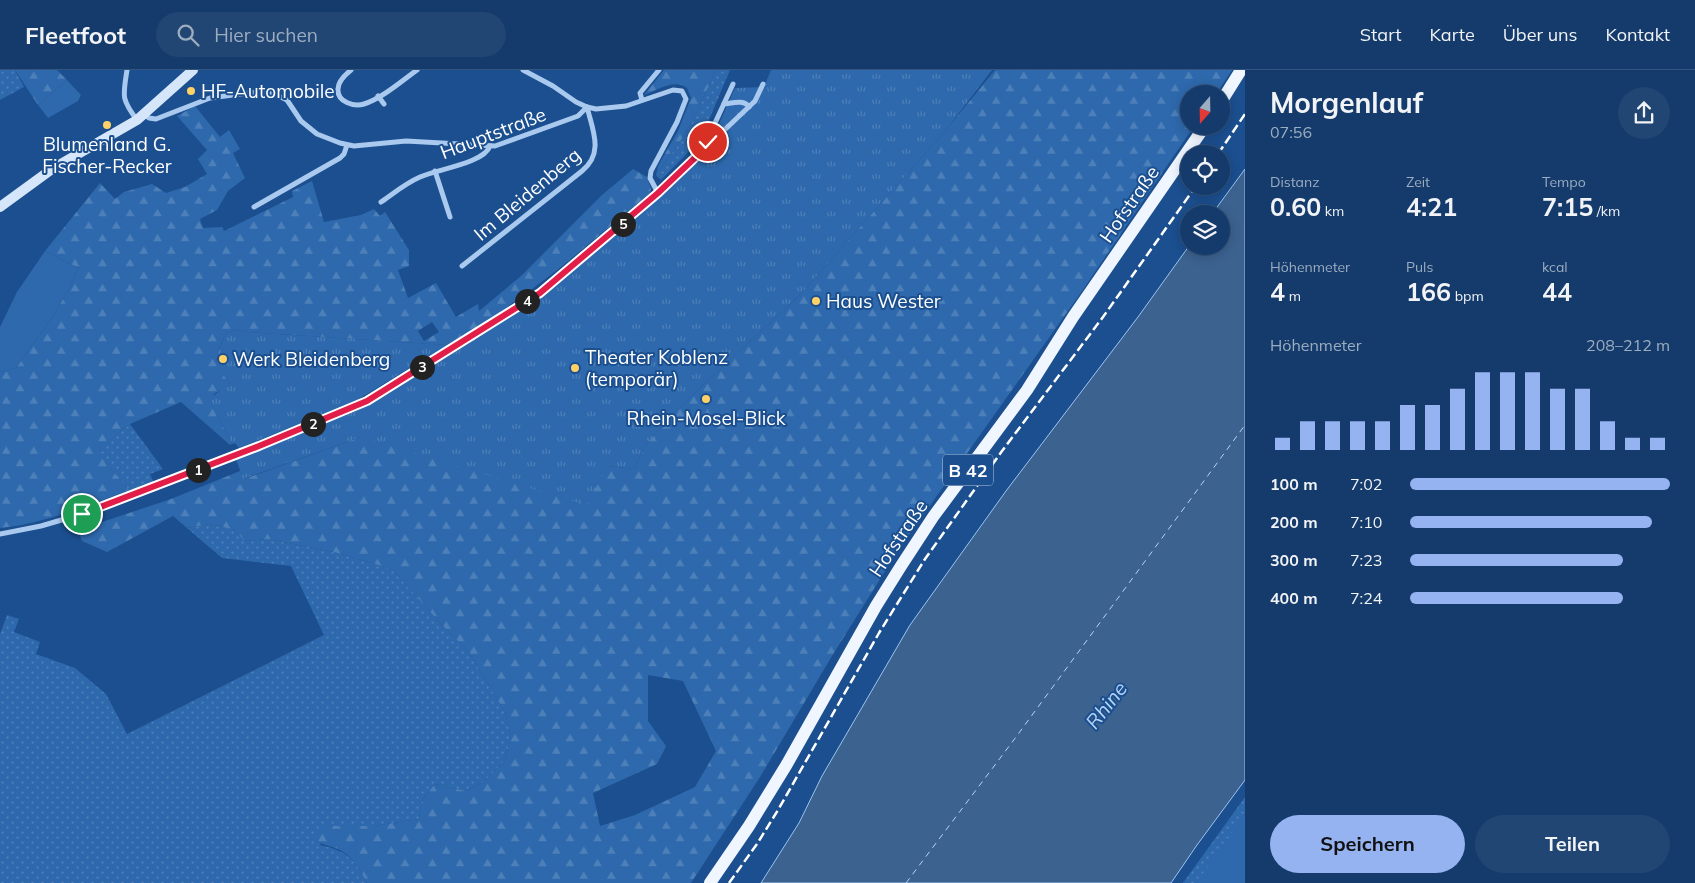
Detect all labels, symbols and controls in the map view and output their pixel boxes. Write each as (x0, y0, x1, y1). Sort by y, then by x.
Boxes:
search box (156, 12, 506, 57)
text: Fleetfoot (25, 20, 126, 50)
icon: search (174, 21, 202, 49)
text: Hier suchen (214, 23, 318, 47)
text: Start (1360, 23, 1401, 46)
text: Karte (1429, 23, 1475, 46)
text: Über uns (1503, 23, 1578, 46)
text: Kontakt (1606, 23, 1670, 46)
place label: HF-Automobile (201, 79, 335, 103)
marker: HF-Automobile (185, 85, 197, 97)
north arrow (1180, 85, 1230, 135)
map controls (1180, 85, 1230, 255)
text: Morgenlauf (1270, 85, 1423, 120)
button: share (1618, 87, 1670, 139)
street label: Hauptstraße (437, 102, 549, 164)
marker: Blumenland G. Fischer-Recker (101, 119, 113, 131)
pin (687, 121, 729, 163)
text: 07:56 (1270, 122, 1312, 142)
icon: check (694, 128, 722, 156)
place label: Blumenland G. Fischer-Recker (42, 132, 172, 178)
street label: Im Bleidenberg (469, 142, 585, 246)
button: locate (1180, 145, 1230, 195)
street label: Hofstraße (1094, 161, 1164, 247)
text: Distanz (1270, 173, 1319, 191)
text: Zeit (1406, 173, 1430, 191)
text: Tempo (1542, 173, 1586, 191)
text: 0.60 (1270, 191, 1321, 222)
text: 4:21 (1406, 191, 1457, 222)
text: 7:15 (1542, 191, 1593, 222)
text: km (1321, 202, 1344, 220)
text: /km (1593, 202, 1620, 220)
button: layers (1180, 205, 1230, 255)
pin: 5 (610, 212, 636, 236)
text: 5 (619, 215, 628, 233)
text: Höhenmeter (1270, 258, 1350, 276)
text: Puls (1406, 258, 1433, 276)
text: kcal (1542, 258, 1568, 276)
text: 4 (1270, 276, 1285, 307)
text: 166 (1406, 276, 1451, 307)
text: 44 (1542, 276, 1572, 307)
text: m (1285, 287, 1301, 305)
text: bpm (1451, 287, 1484, 305)
pin: 4 (514, 288, 540, 314)
place label: Haus Wester (826, 289, 941, 313)
text: 4 (523, 292, 532, 310)
marker: Haus Wester (810, 295, 822, 307)
text: Höhenmeter (1270, 335, 1362, 355)
text: 208–212 m (1586, 335, 1670, 355)
place label: Theater Koblenz (temporär) (585, 345, 728, 391)
place label: Werk Bleidenberg (233, 347, 390, 371)
marker: Werk Bleidenberg (217, 353, 229, 365)
pin: 3 (410, 354, 434, 380)
text: 3 (418, 358, 427, 376)
marker: Theater Koblenz (temporär) (569, 362, 581, 374)
marker: Rhein-Mosel-Blick (700, 393, 712, 405)
place label: Rhein-Mosel-Blick (626, 406, 786, 430)
pin: 2 (300, 412, 326, 436)
text: 2 (309, 415, 318, 433)
road number: B 42 (943, 454, 993, 486)
pin: 1 (186, 458, 210, 482)
text: 1 (194, 461, 203, 479)
text: 100 m (1270, 474, 1318, 494)
text: 7:02 (1350, 474, 1382, 494)
pin (61, 493, 103, 535)
street label: Hofstraße (863, 495, 933, 581)
icon: arrive (68, 500, 96, 528)
text: 200 m (1270, 512, 1318, 532)
text: 7:10 (1350, 512, 1382, 532)
text: 300 m (1270, 550, 1318, 570)
text: 7:23 (1350, 550, 1382, 570)
text: 400 m (1270, 588, 1318, 608)
text: 7:24 (1350, 588, 1382, 608)
water label: Rhine (1080, 676, 1132, 734)
button: Speichern (1270, 815, 1465, 873)
button: Teilen (1475, 815, 1670, 873)

